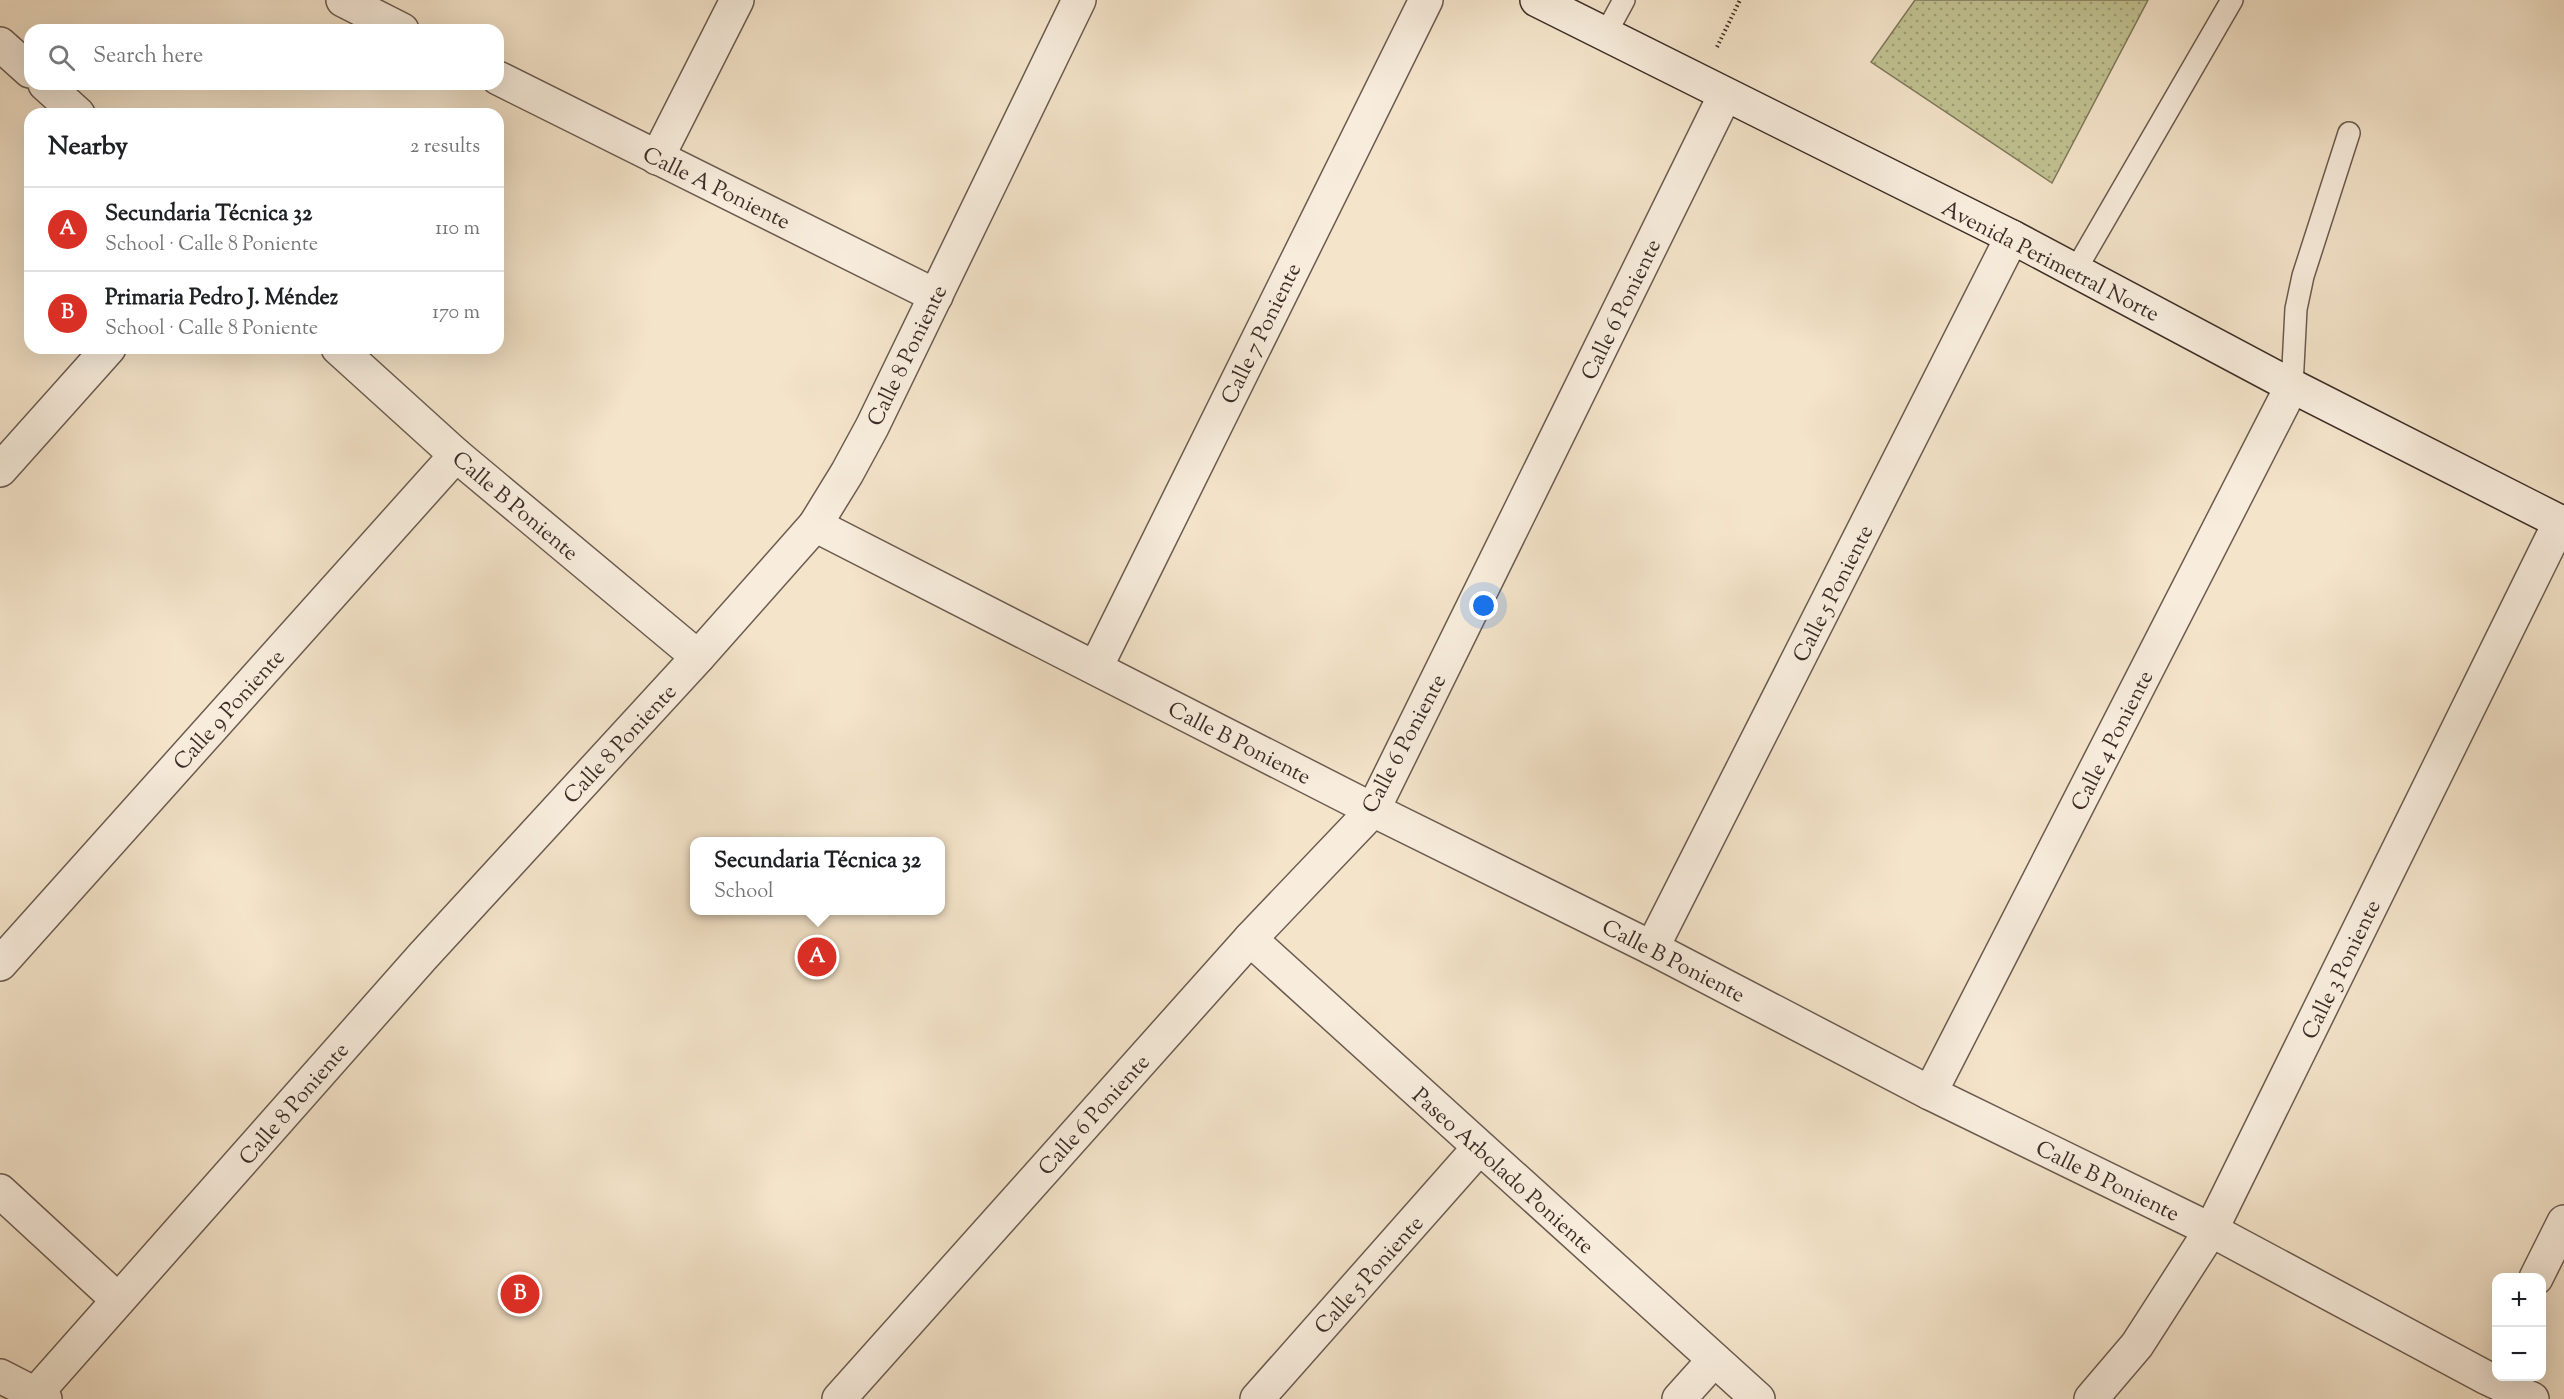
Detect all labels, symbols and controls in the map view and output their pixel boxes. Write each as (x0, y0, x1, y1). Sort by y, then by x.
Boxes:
search box (24, 24, 504, 90)
icon: search (45, 41, 78, 74)
text: Search here (93, 41, 203, 73)
text: Nearby (48, 129, 128, 166)
text: 2 results (410, 133, 480, 162)
street label: Calle A Poniente (637, 140, 795, 239)
street label: Avenida Perimetral Norte (1935, 194, 2164, 332)
text: Secundaria Técnica 32 (105, 199, 312, 231)
text: A (59, 215, 76, 244)
text: 110 m (435, 215, 480, 244)
text: School · Calle 8 Poniente (105, 231, 318, 260)
street label: Calle 6 Poniente (1575, 234, 1671, 386)
street label: Calle 7 Poniente (1215, 258, 1311, 410)
street label: Calle 8 Poniente (861, 280, 957, 432)
text: Primaria Pedro J. Méndez (105, 283, 338, 315)
text: B (61, 299, 74, 328)
text: 170 m (432, 299, 480, 328)
text: School · Calle 8 Poniente (105, 315, 318, 344)
street label: Calle B Poniente (444, 445, 584, 570)
street label: Calle 5 Poniente (1786, 520, 1883, 669)
your location (1469, 591, 1498, 620)
street label: Calle 9 Poniente (167, 643, 293, 779)
street label: Calle 4 Poniente (2065, 666, 2163, 817)
street label: Calle 6 Poniente (1355, 669, 1456, 820)
street label: Calle 8 Poniente (557, 678, 685, 812)
street label: Calle B Poniente (1162, 695, 1316, 794)
popup (690, 837, 945, 915)
text: Secundaria Técnica 32 (714, 846, 921, 878)
text: School (714, 878, 774, 907)
street label: Calle 3 Poniente (2295, 895, 2390, 1045)
street label: Calle B Poniente (1596, 913, 1750, 1012)
pin: A (798, 934, 836, 980)
street label: Calle 8 Poniente (233, 1036, 358, 1173)
street label: Calle 6 Poniente (1032, 1048, 1159, 1184)
street label: Paseo Arbolado Poniente (1404, 1082, 1600, 1263)
street label: Calle B Poniente (2029, 1134, 2184, 1231)
street label: Calle 5 Poniente (1308, 1209, 1432, 1343)
pin: B (500, 1272, 540, 1316)
map controls (2492, 1273, 2546, 1381)
button: + (2492, 1273, 2546, 1327)
button: − (2492, 1327, 2546, 1381)

